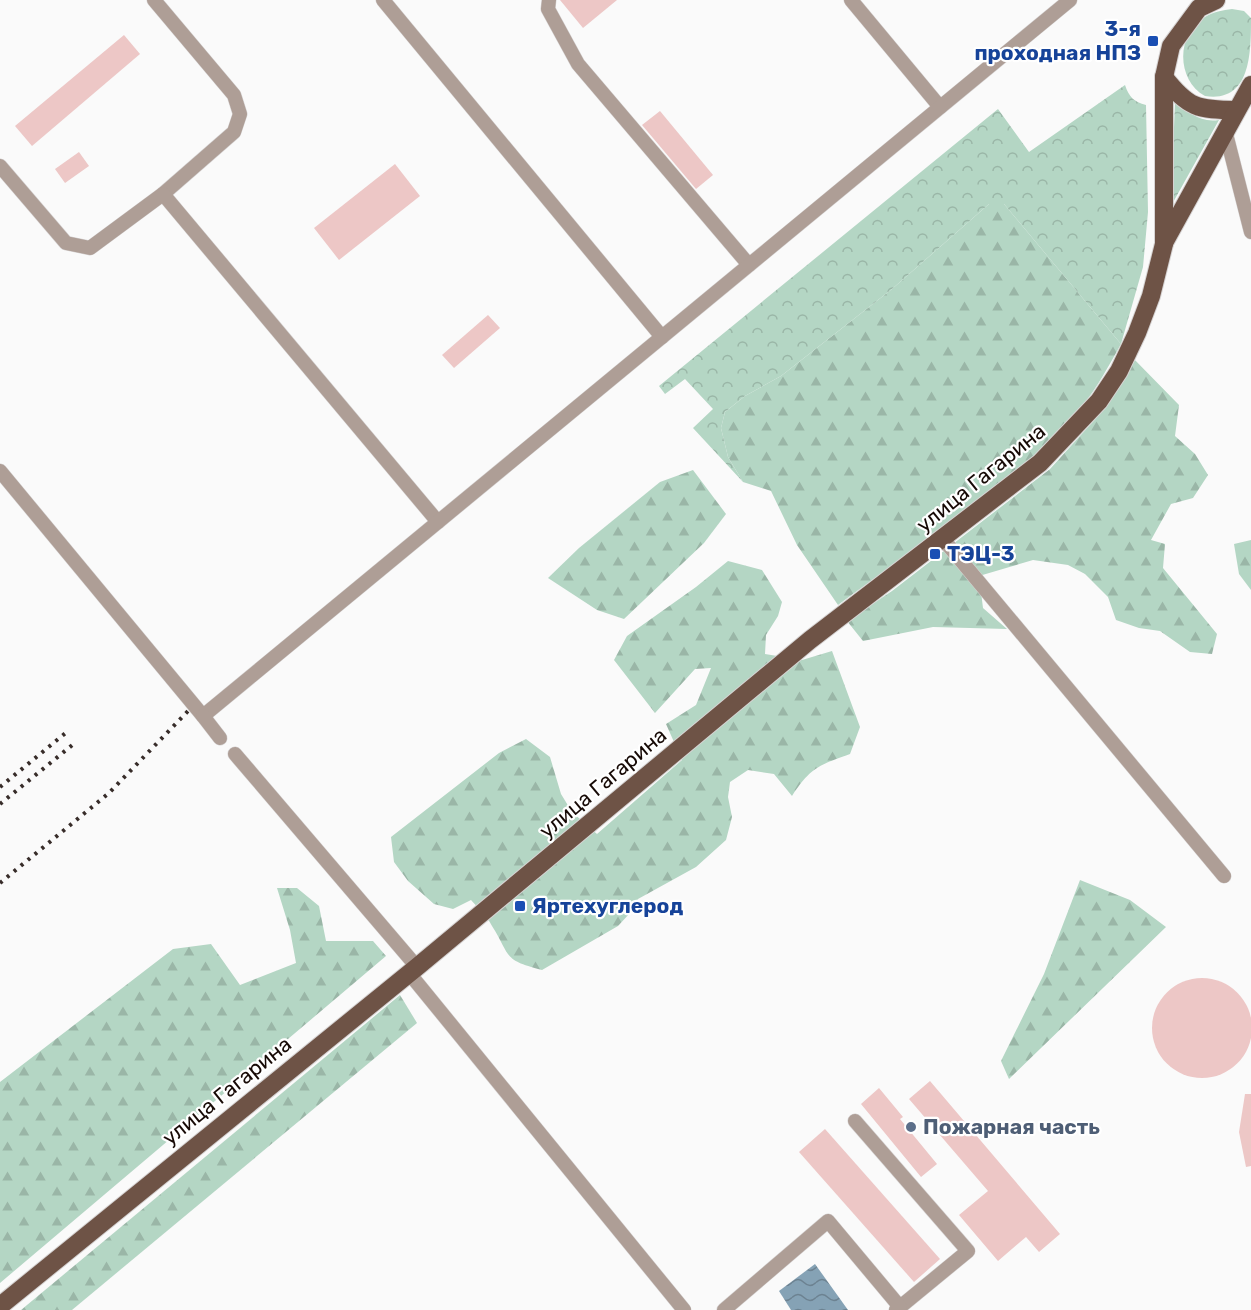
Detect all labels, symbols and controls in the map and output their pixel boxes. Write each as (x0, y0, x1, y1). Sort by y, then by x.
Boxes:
place label: 3-я проходная НПЗ (974, 16, 1141, 65)
marker: 3-я проходная НПЗ (1146, 34, 1160, 48)
street label: улица Гагарина (911, 418, 1050, 537)
place label: ТЭЦ-3 (947, 541, 1015, 566)
marker: ТЭЦ-3 (928, 547, 942, 561)
street label: улица Гагарина (534, 722, 671, 843)
place label: Яртехуглерод (532, 893, 683, 918)
marker: Яртехуглерод (513, 899, 527, 913)
street label: улица Гагарина (157, 1031, 296, 1150)
place label: Пожарная часть (923, 1114, 1100, 1139)
marker: Пожарная часть (904, 1120, 918, 1134)

